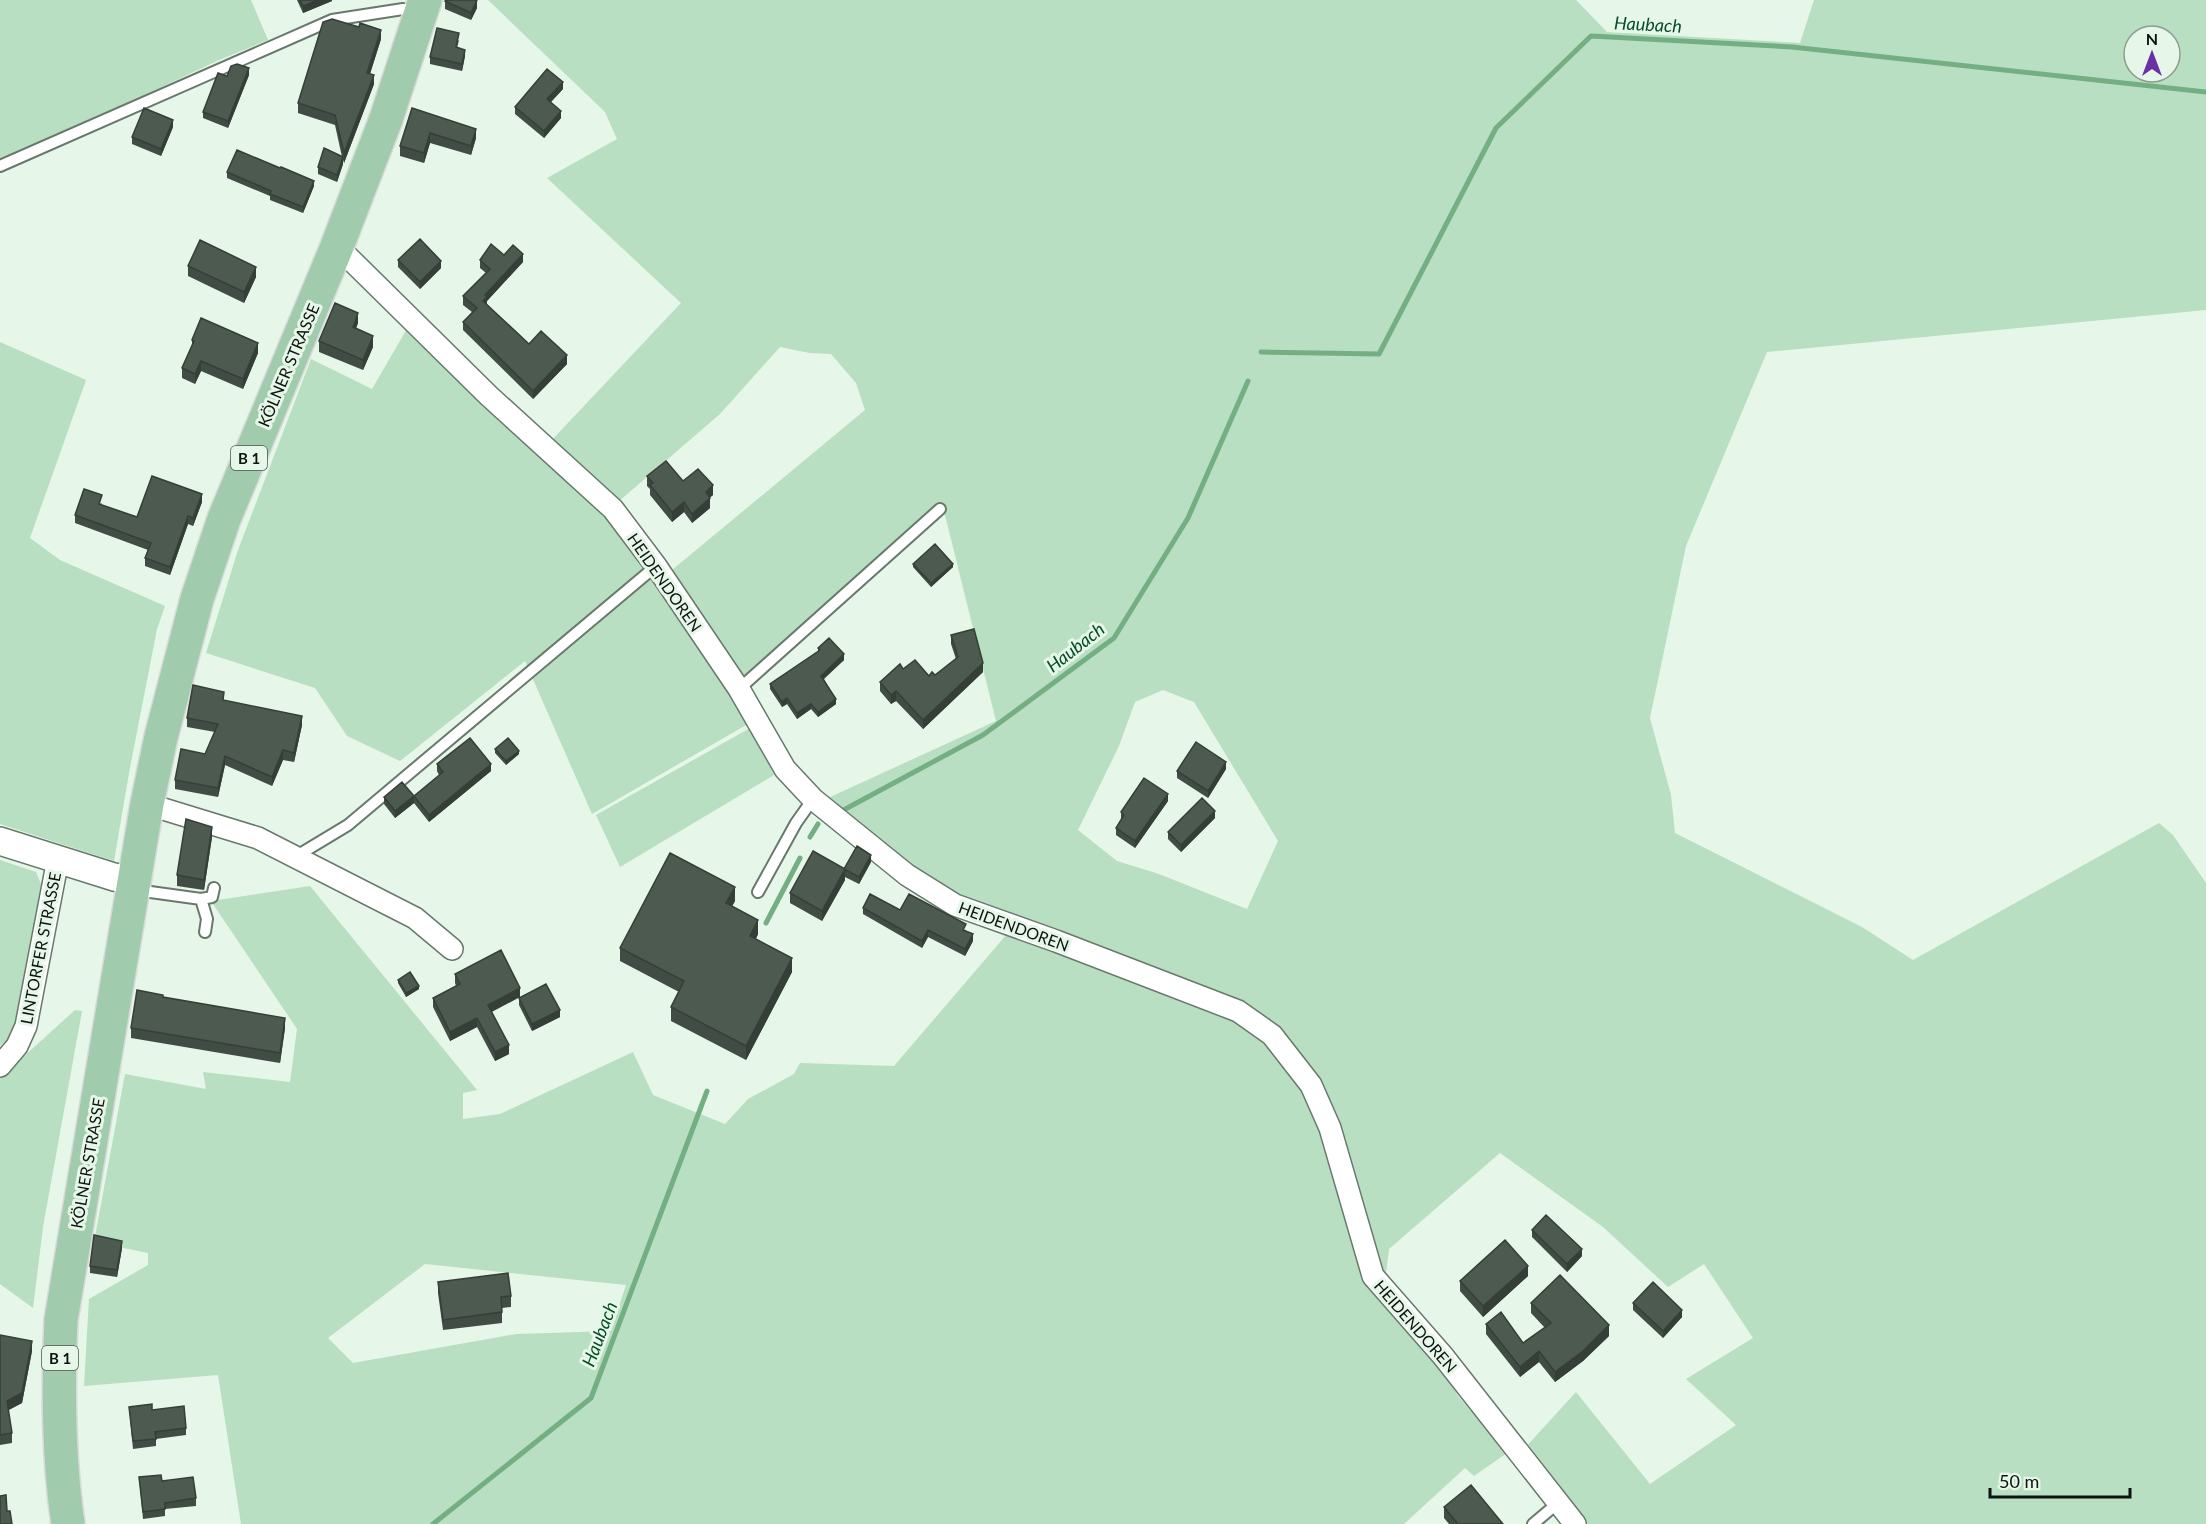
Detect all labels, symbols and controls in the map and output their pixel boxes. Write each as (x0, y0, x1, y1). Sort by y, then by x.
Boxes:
water label: Haubach (1614, 11, 1682, 37)
north arrow (2122, 24, 2182, 84)
text: N (2146, 29, 2158, 48)
street label: KÖLNER STRASSE (253, 300, 323, 430)
road number: B 1 (231, 446, 267, 470)
street label: HEIDENDOREN (624, 529, 706, 635)
water label: Haubach (1042, 618, 1108, 676)
street label: LINTORFER STRASSE (16, 870, 64, 1026)
street label: HEIDENDOREN (956, 897, 1072, 955)
street label: KÖLNER STRASSE (66, 1096, 108, 1230)
street label: HEIDENDOREN (1371, 1276, 1461, 1376)
water label: Haubach (577, 1298, 621, 1370)
road number: B 1 (42, 1346, 78, 1370)
scale bar (1990, 1461, 2130, 1499)
text: 50 m (1999, 1470, 2039, 1492)

